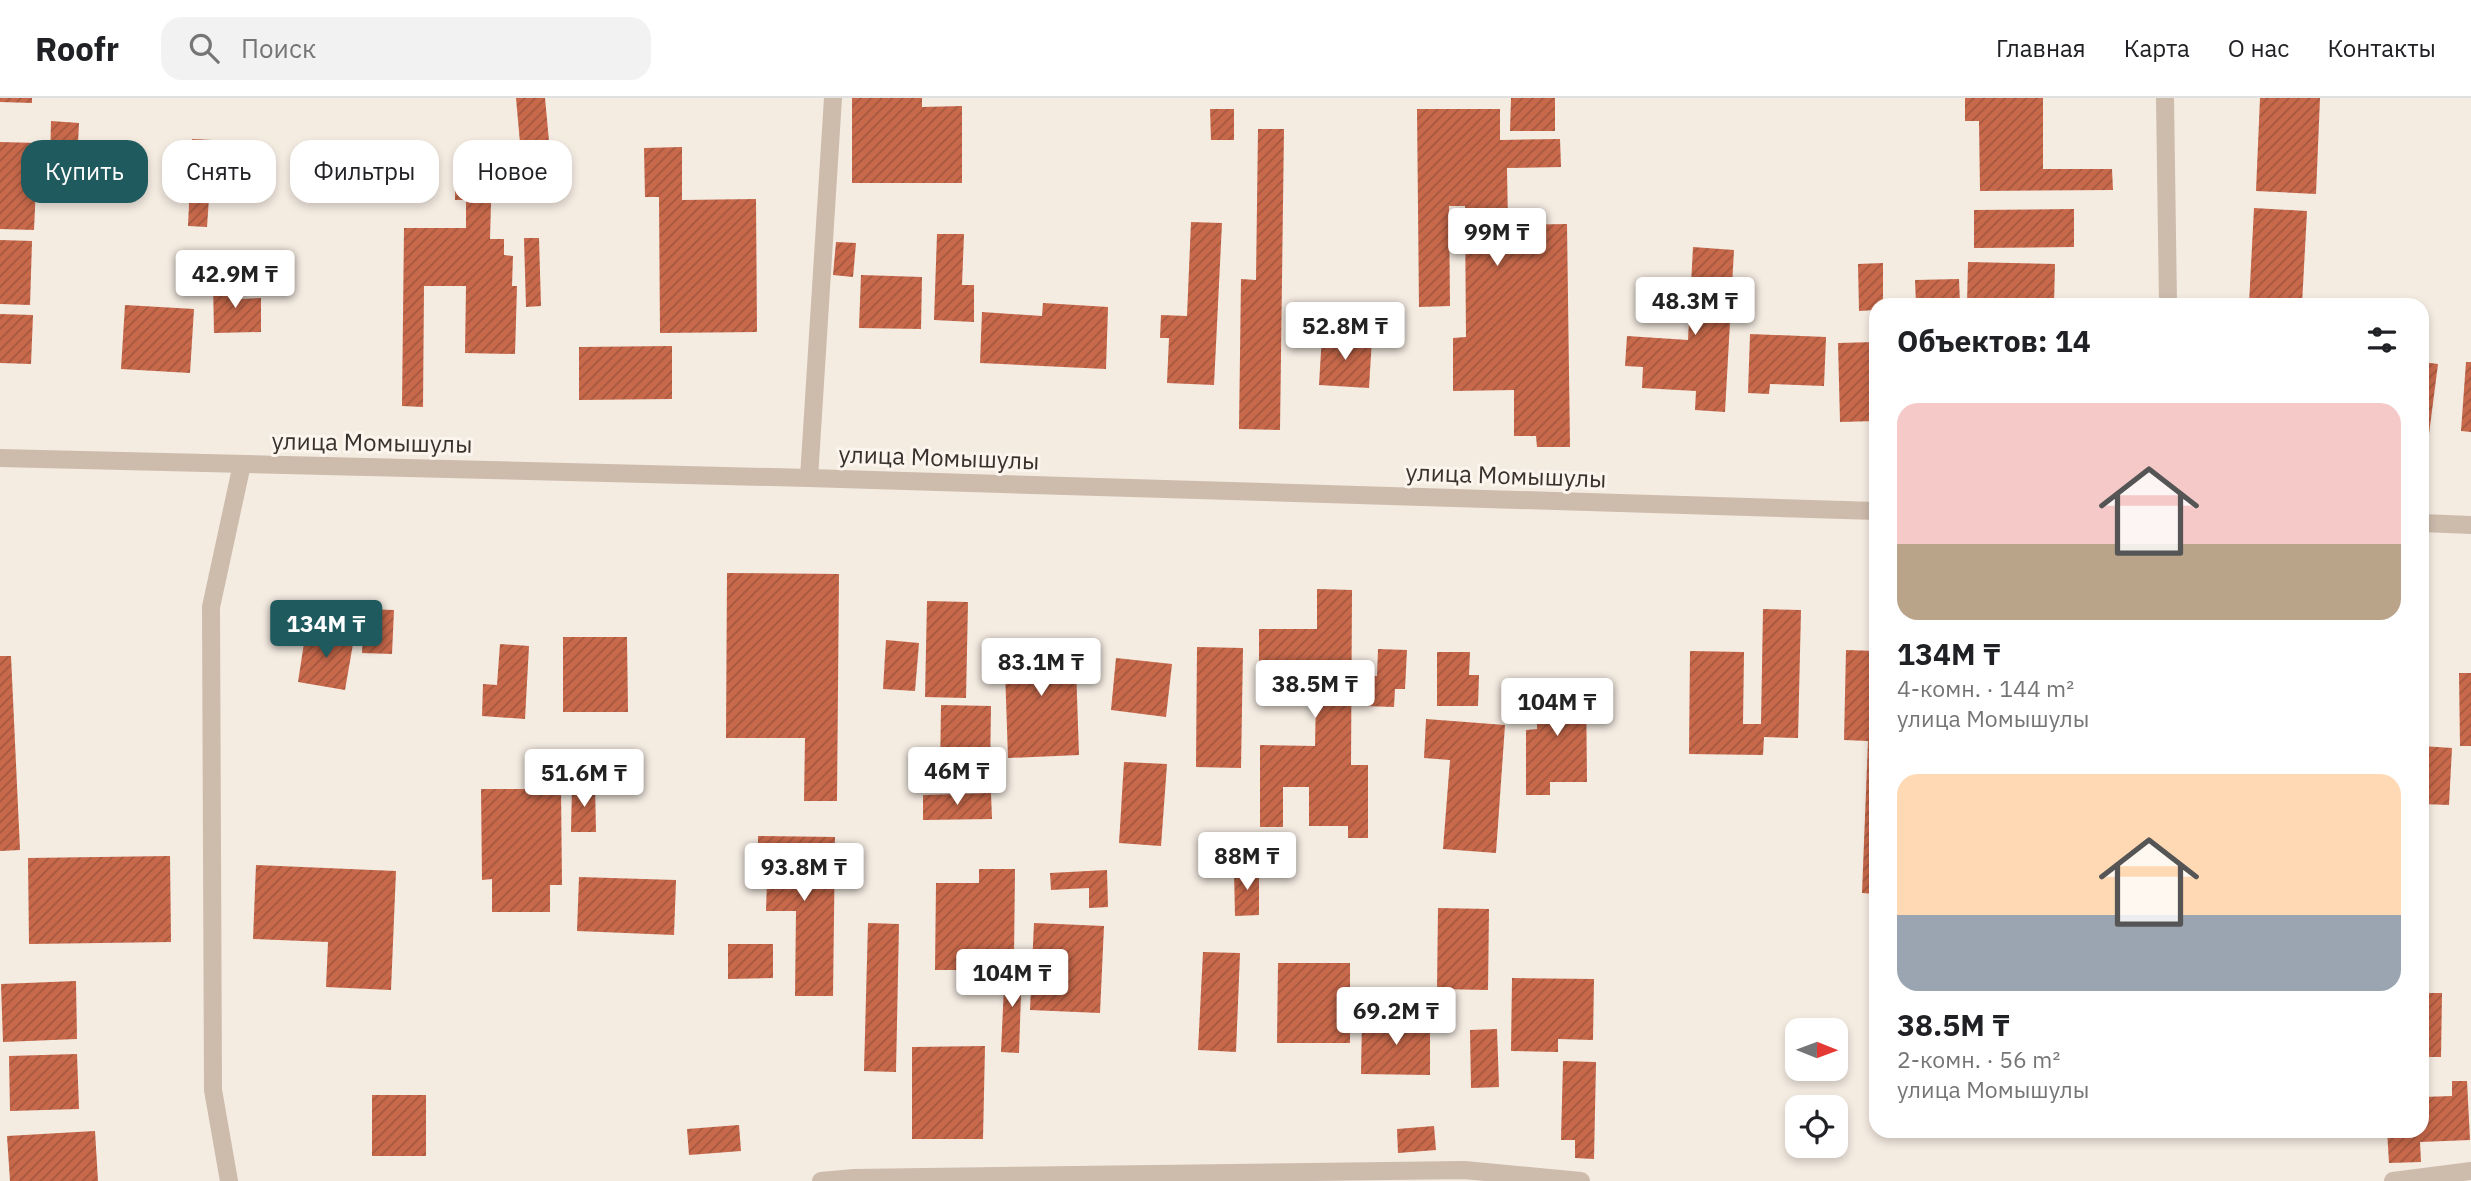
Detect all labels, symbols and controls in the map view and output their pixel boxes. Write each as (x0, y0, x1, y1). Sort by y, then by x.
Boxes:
search box (161, 17, 651, 80)
text: Roofr (35, 27, 119, 70)
icon: search (185, 29, 223, 67)
text: Поиск (241, 31, 316, 65)
text: Главная (1996, 32, 2086, 64)
text: Карта (2124, 32, 2190, 64)
text: О нас (2228, 32, 2289, 64)
text: Контакты (2327, 32, 2436, 64)
chip: Купить (21, 140, 148, 203)
chip: Снять (162, 140, 276, 203)
chip: Фильтры (290, 140, 439, 203)
chip: Новое (453, 140, 572, 203)
pin: 99M ₸ (1448, 208, 1546, 268)
text: 99M ₸ (1464, 216, 1530, 246)
pin: 42.9M ₸ (170, 250, 300, 310)
text: 42.9M ₸ (192, 258, 278, 288)
pin: 48.3M ₸ (1630, 278, 1760, 337)
text: 48.3M ₸ (1652, 285, 1738, 315)
pin: 52.8M ₸ (1280, 302, 1410, 362)
text: 52.8M ₸ (1302, 310, 1388, 340)
text: Объектов: 14 (1897, 321, 2091, 360)
icon: filters (2363, 321, 2401, 359)
street label: улица Момышулы (271, 424, 473, 460)
street label: улица Момышулы (838, 438, 1040, 476)
icon: home (2086, 448, 2212, 574)
street label: улица Момышулы (1405, 456, 1607, 494)
pin: 134M ₸ (269, 601, 383, 660)
text: 134M ₸ (286, 608, 366, 638)
text: 134M ₸ (1897, 634, 2001, 673)
pin: 83.1M ₸ (976, 638, 1106, 698)
text: 83.1M ₸ (998, 646, 1084, 676)
pin: 38.5M ₸ (1250, 660, 1380, 720)
text: 38.5M ₸ (1272, 668, 1358, 698)
text: 4-комн. · 144 m² (1897, 673, 2074, 703)
pin: 104M ₸ (1500, 678, 1614, 738)
text: 104M ₸ (1517, 686, 1597, 716)
text: улица Момышулы (1897, 703, 2089, 733)
pin: 46M ₸ (908, 748, 1006, 807)
pin: 51.6M ₸ (519, 750, 649, 809)
text: 46M ₸ (924, 755, 990, 785)
text: 51.6M ₸ (541, 757, 627, 787)
icon: home (2086, 819, 2212, 945)
pin: 88M ₸ (1198, 832, 1296, 892)
text: 88M ₸ (1214, 840, 1280, 870)
pin: 93.8M ₸ (739, 844, 869, 903)
text: 93.8M ₸ (761, 851, 847, 881)
pin: 104M ₸ (955, 950, 1069, 1009)
text: 104M ₸ (972, 957, 1052, 987)
pin: 69.2M ₸ (1331, 988, 1461, 1047)
text: 69.2M ₸ (1353, 995, 1439, 1025)
text: 38.5M ₸ (1897, 1005, 2010, 1044)
north arrow (1785, 1018, 1848, 1082)
map controls (1785, 1018, 1848, 1158)
text: 2-комн. · 56 m² (1897, 1044, 2060, 1074)
text: улица Момышулы (1897, 1074, 2089, 1104)
button: locate (1785, 1095, 1848, 1158)

